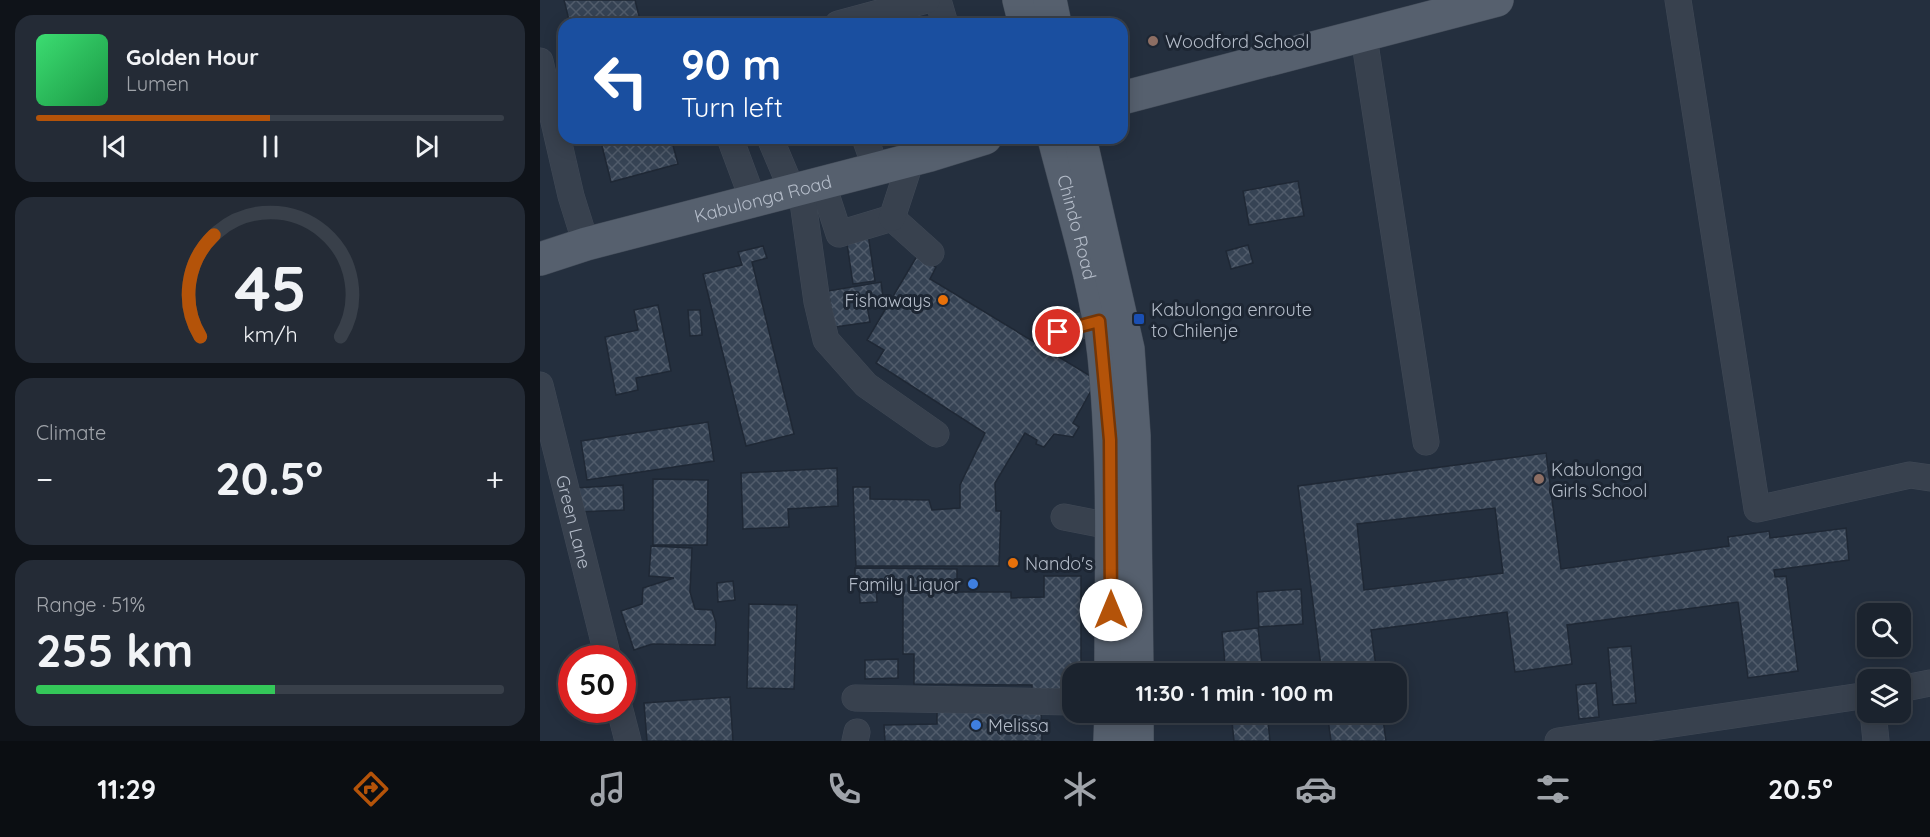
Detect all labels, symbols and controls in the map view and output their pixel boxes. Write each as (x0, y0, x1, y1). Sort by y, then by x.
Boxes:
place label: Woodford School (1165, 30, 1309, 53)
marker: Woodford School (1146, 34, 1160, 48)
text: 90 m (681, 38, 781, 91)
icon: left (582, 42, 660, 120)
text: Golden Hour (126, 43, 259, 71)
text: Lumen (126, 71, 189, 96)
text: Turn left (681, 90, 783, 124)
icon: previous (98, 130, 131, 163)
icon: pause (254, 130, 287, 163)
icon: next (410, 130, 443, 163)
street label: Kabulonga Road (692, 169, 834, 227)
street label: Chindo Road (1053, 172, 1102, 282)
text: 45 (234, 249, 306, 327)
place label: Fishaways (844, 289, 931, 312)
marker: Fishaways (936, 293, 950, 307)
place label: Kabulonga enroute to Chilenje (1151, 298, 1312, 342)
pin (1032, 306, 1083, 357)
marker: Kabulonga enroute to Chilenje (1132, 312, 1146, 326)
icon: arrive (1041, 315, 1074, 348)
text: km/h (243, 321, 297, 347)
text: Climate (36, 420, 106, 445)
text: 20.5° (215, 450, 323, 506)
text: − (36, 458, 53, 499)
text: + (485, 458, 504, 499)
place label: Kabulonga Girls School (1551, 458, 1647, 502)
marker: Kabulonga Girls School (1532, 472, 1546, 486)
street label: Green Lane (551, 473, 597, 571)
place label: Nando's (1025, 552, 1093, 575)
marker: Nando's (1006, 556, 1020, 570)
place label: Family Liquor (849, 573, 961, 596)
marker: Family Liquor (966, 577, 980, 591)
position arrow (1079, 578, 1143, 642)
text: Range · 51% (36, 592, 145, 617)
map controls (1857, 603, 1911, 723)
button: search (1857, 603, 1911, 657)
text: 255 km (36, 622, 193, 678)
speed limit sign: 50 (558, 645, 636, 723)
button: layers (1857, 669, 1911, 723)
text: 11:30 · 1 min · 100 m (1135, 679, 1334, 707)
place label: Melissa (988, 714, 1049, 737)
marker: Melissa (969, 718, 983, 732)
icon: directions (350, 768, 392, 810)
icon: music (587, 768, 629, 810)
icon: phone (823, 768, 865, 810)
icon: climate (1059, 768, 1101, 810)
icon: car (1295, 768, 1337, 810)
icon: filters (1532, 768, 1574, 810)
text: 11:29 (97, 772, 156, 806)
text: 20.5° (1768, 772, 1833, 806)

